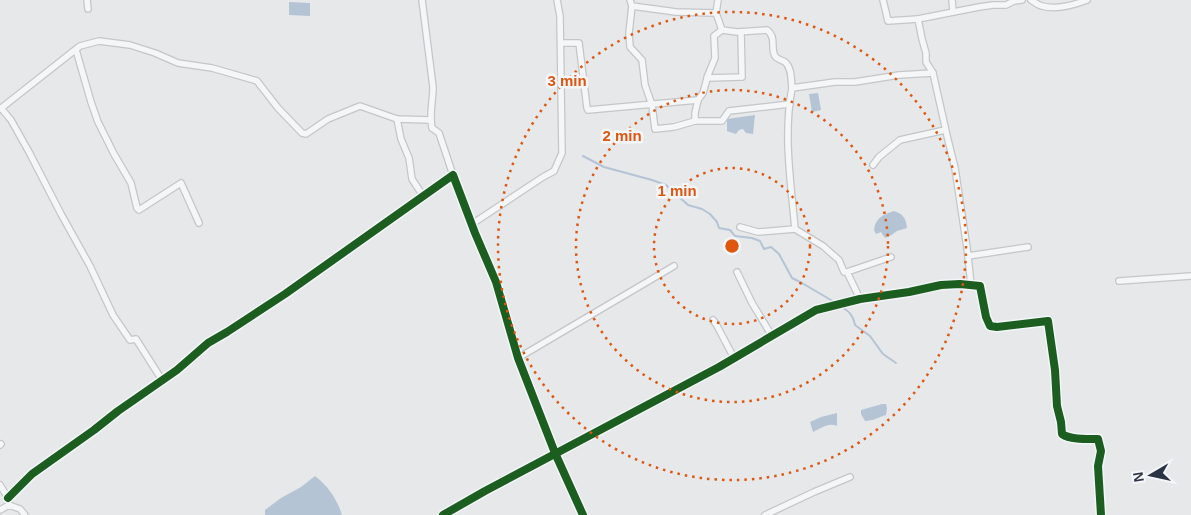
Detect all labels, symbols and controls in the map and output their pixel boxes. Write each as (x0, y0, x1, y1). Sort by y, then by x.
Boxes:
text: 3 min (547, 72, 587, 89)
text: 2 min (602, 127, 642, 144)
text: 1 min (657, 182, 697, 199)
centre of rings (723, 237, 741, 255)
north arrow (1126, 450, 1176, 500)
text: N (1129, 471, 1147, 483)

